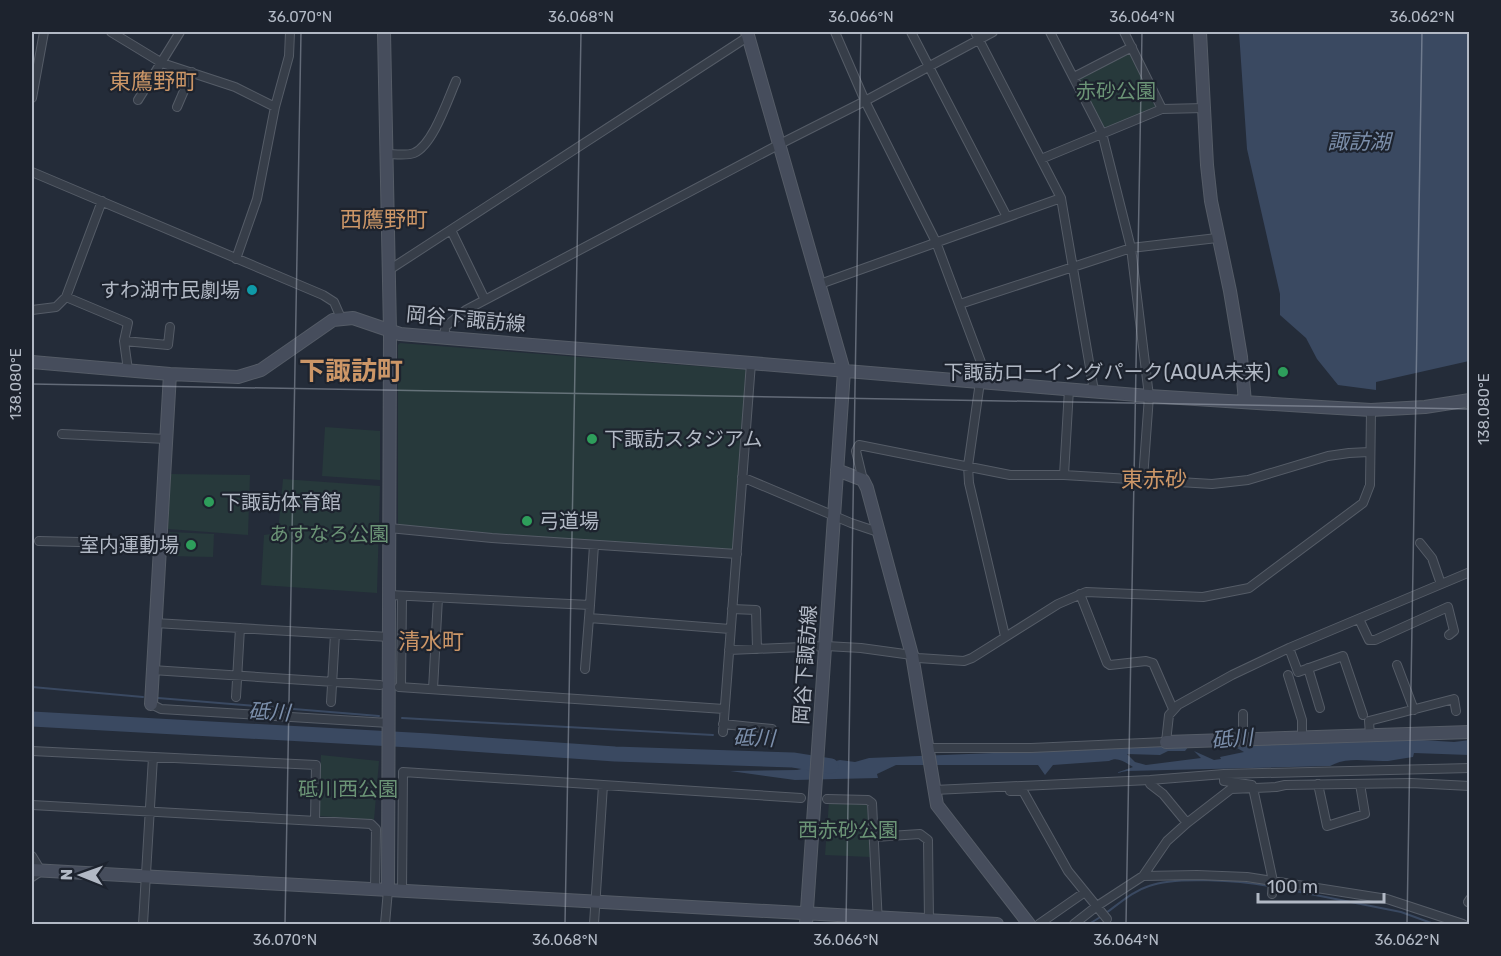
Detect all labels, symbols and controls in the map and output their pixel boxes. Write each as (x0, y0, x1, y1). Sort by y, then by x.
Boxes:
text: 36.070°N (268, 8, 332, 26)
text: 36.068°N (548, 8, 614, 26)
text: 36.066°N (828, 8, 894, 26)
text: 36.064°N (1109, 8, 1175, 26)
text: 36.062°N (1389, 8, 1455, 26)
district label: 東鷹野町 (109, 68, 197, 95)
park label: 赤砂公園 (1076, 79, 1156, 103)
water label: 諏訪湖 (1328, 129, 1393, 154)
district label: 西鷹野町 (340, 206, 428, 233)
place label: すわ湖市民劇場 (100, 278, 240, 302)
marker: すわ湖市民劇場 (245, 283, 259, 297)
street label: 岡谷下諏訪線 (405, 302, 527, 336)
text: 138.080°E (7, 348, 25, 420)
district label: 下諏訪町 (299, 356, 403, 387)
place label: 下諏訪ローイングパーク(AQUA未来) (944, 360, 1271, 384)
marker: 下諏訪ローイングパーク(AQUA未来) (1276, 365, 1290, 379)
text: 138.080°E (1475, 373, 1493, 445)
place label: 下諏訪スタジアム (604, 427, 763, 451)
marker: 下諏訪スタジアム (585, 432, 599, 446)
district label: 東赤砂 (1121, 466, 1187, 493)
place label: 下諏訪体育館 (221, 490, 341, 514)
marker: 下諏訪体育館 (202, 495, 216, 509)
place label: 弓道場 (539, 509, 599, 533)
marker: 弓道場 (520, 514, 534, 528)
park label: あすなろ公園 (269, 522, 389, 546)
place label: 室内運動場 (79, 533, 179, 557)
marker: 室内運動場 (184, 538, 198, 552)
street label: 岡谷下諏訪線 (789, 604, 821, 726)
district label: 清水町 (398, 628, 464, 655)
water label: 砥川 (247, 698, 293, 725)
water label: 砥川 (733, 724, 777, 751)
water label: 砥川 (1210, 724, 1256, 753)
park label: 砥川西公園 (298, 777, 398, 801)
park label: 西赤砂公園 (798, 818, 898, 842)
north arrow (51, 845, 111, 905)
scale bar (1258, 866, 1384, 904)
text: N (57, 869, 76, 881)
text: 100 m (1267, 876, 1318, 898)
text: 36.070°N (253, 931, 317, 949)
text: 36.068°N (532, 931, 598, 949)
text: 36.066°N (813, 931, 879, 949)
text: 36.064°N (1093, 931, 1159, 949)
text: 36.062°N (1374, 931, 1440, 949)

